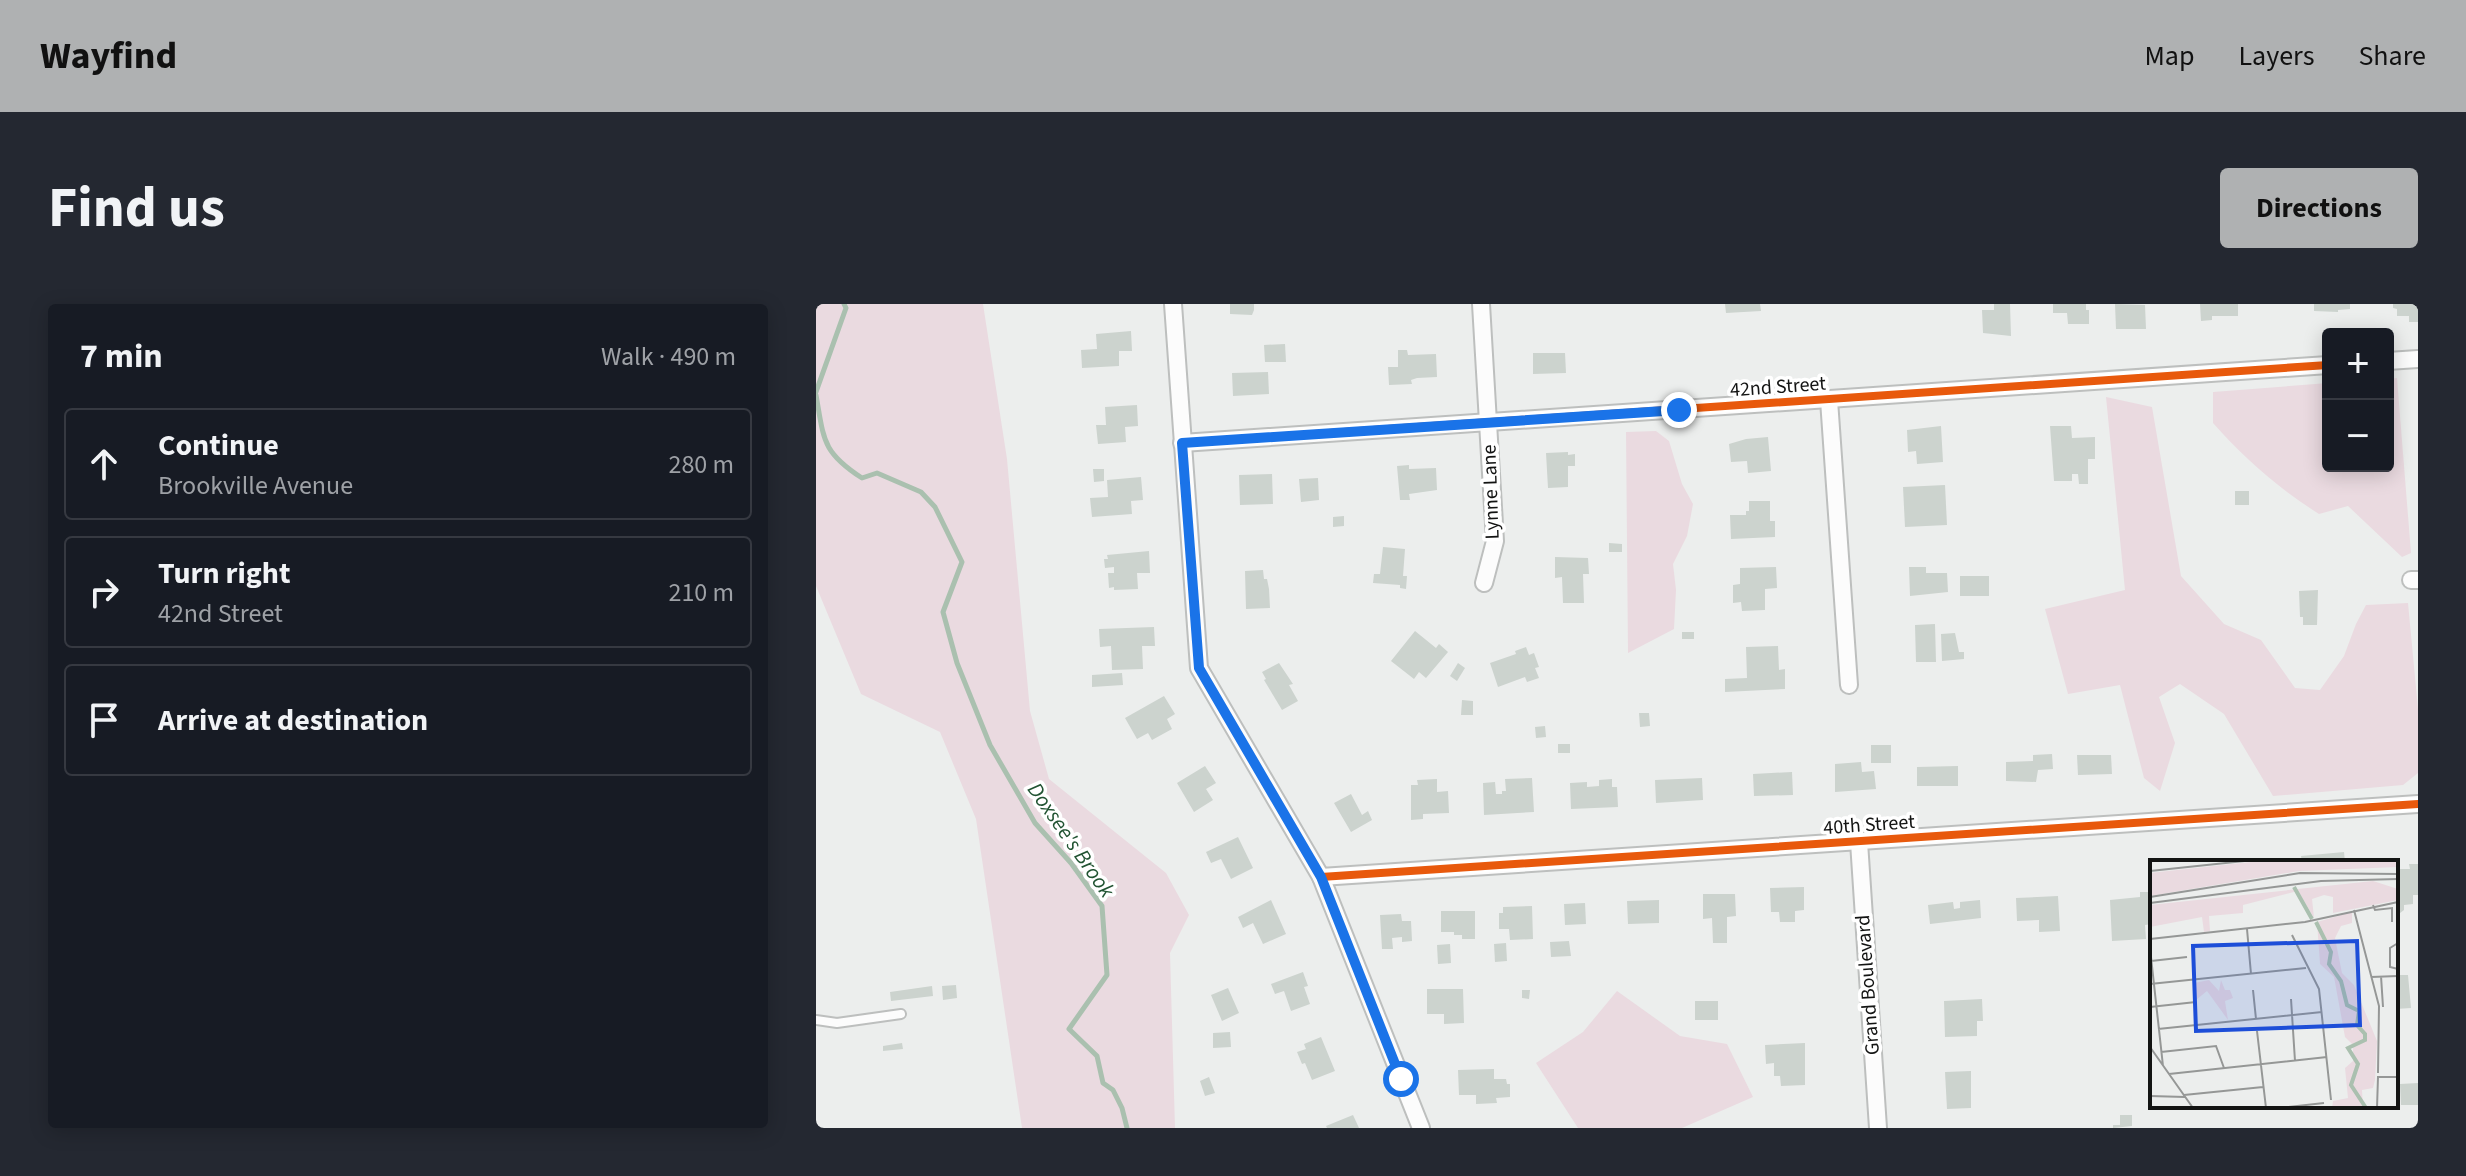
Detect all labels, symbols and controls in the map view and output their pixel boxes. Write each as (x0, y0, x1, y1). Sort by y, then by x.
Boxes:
text: Wayfind (40, 29, 177, 83)
text: Map (2144, 36, 2194, 76)
text: Layers (2238, 36, 2314, 76)
text: Share (2358, 36, 2426, 76)
button: Directions (2220, 168, 2418, 248)
text: Find us (48, 169, 225, 248)
map controls (2322, 328, 2394, 472)
button: + (2322, 328, 2394, 400)
text: 7 min (80, 332, 163, 381)
text: Walk · 490 m (601, 338, 736, 375)
street label: 42nd Street (1729, 370, 1827, 404)
route end (1661, 392, 1697, 428)
button: − (2322, 400, 2394, 472)
text: Continue (158, 424, 279, 467)
icon: ahead (82, 442, 126, 486)
street label: Lynne Lane (1475, 444, 1507, 540)
text: 280 m (668, 446, 734, 483)
text: Brookville Avenue (158, 467, 353, 504)
text: Turn right (158, 552, 290, 595)
icon: right (82, 570, 126, 614)
text: 210 m (668, 574, 734, 611)
text: 42nd Street (158, 595, 283, 632)
icon: arrive (82, 698, 126, 742)
text: Arrive at destination (158, 699, 428, 742)
water label: Doxsee's Brook (1019, 776, 1123, 905)
street label: 40th Street (1822, 808, 1916, 842)
inset map (2150, 860, 2398, 1108)
street label: Grand Boulevard (1849, 914, 1887, 1056)
route start (1383, 1061, 1419, 1097)

